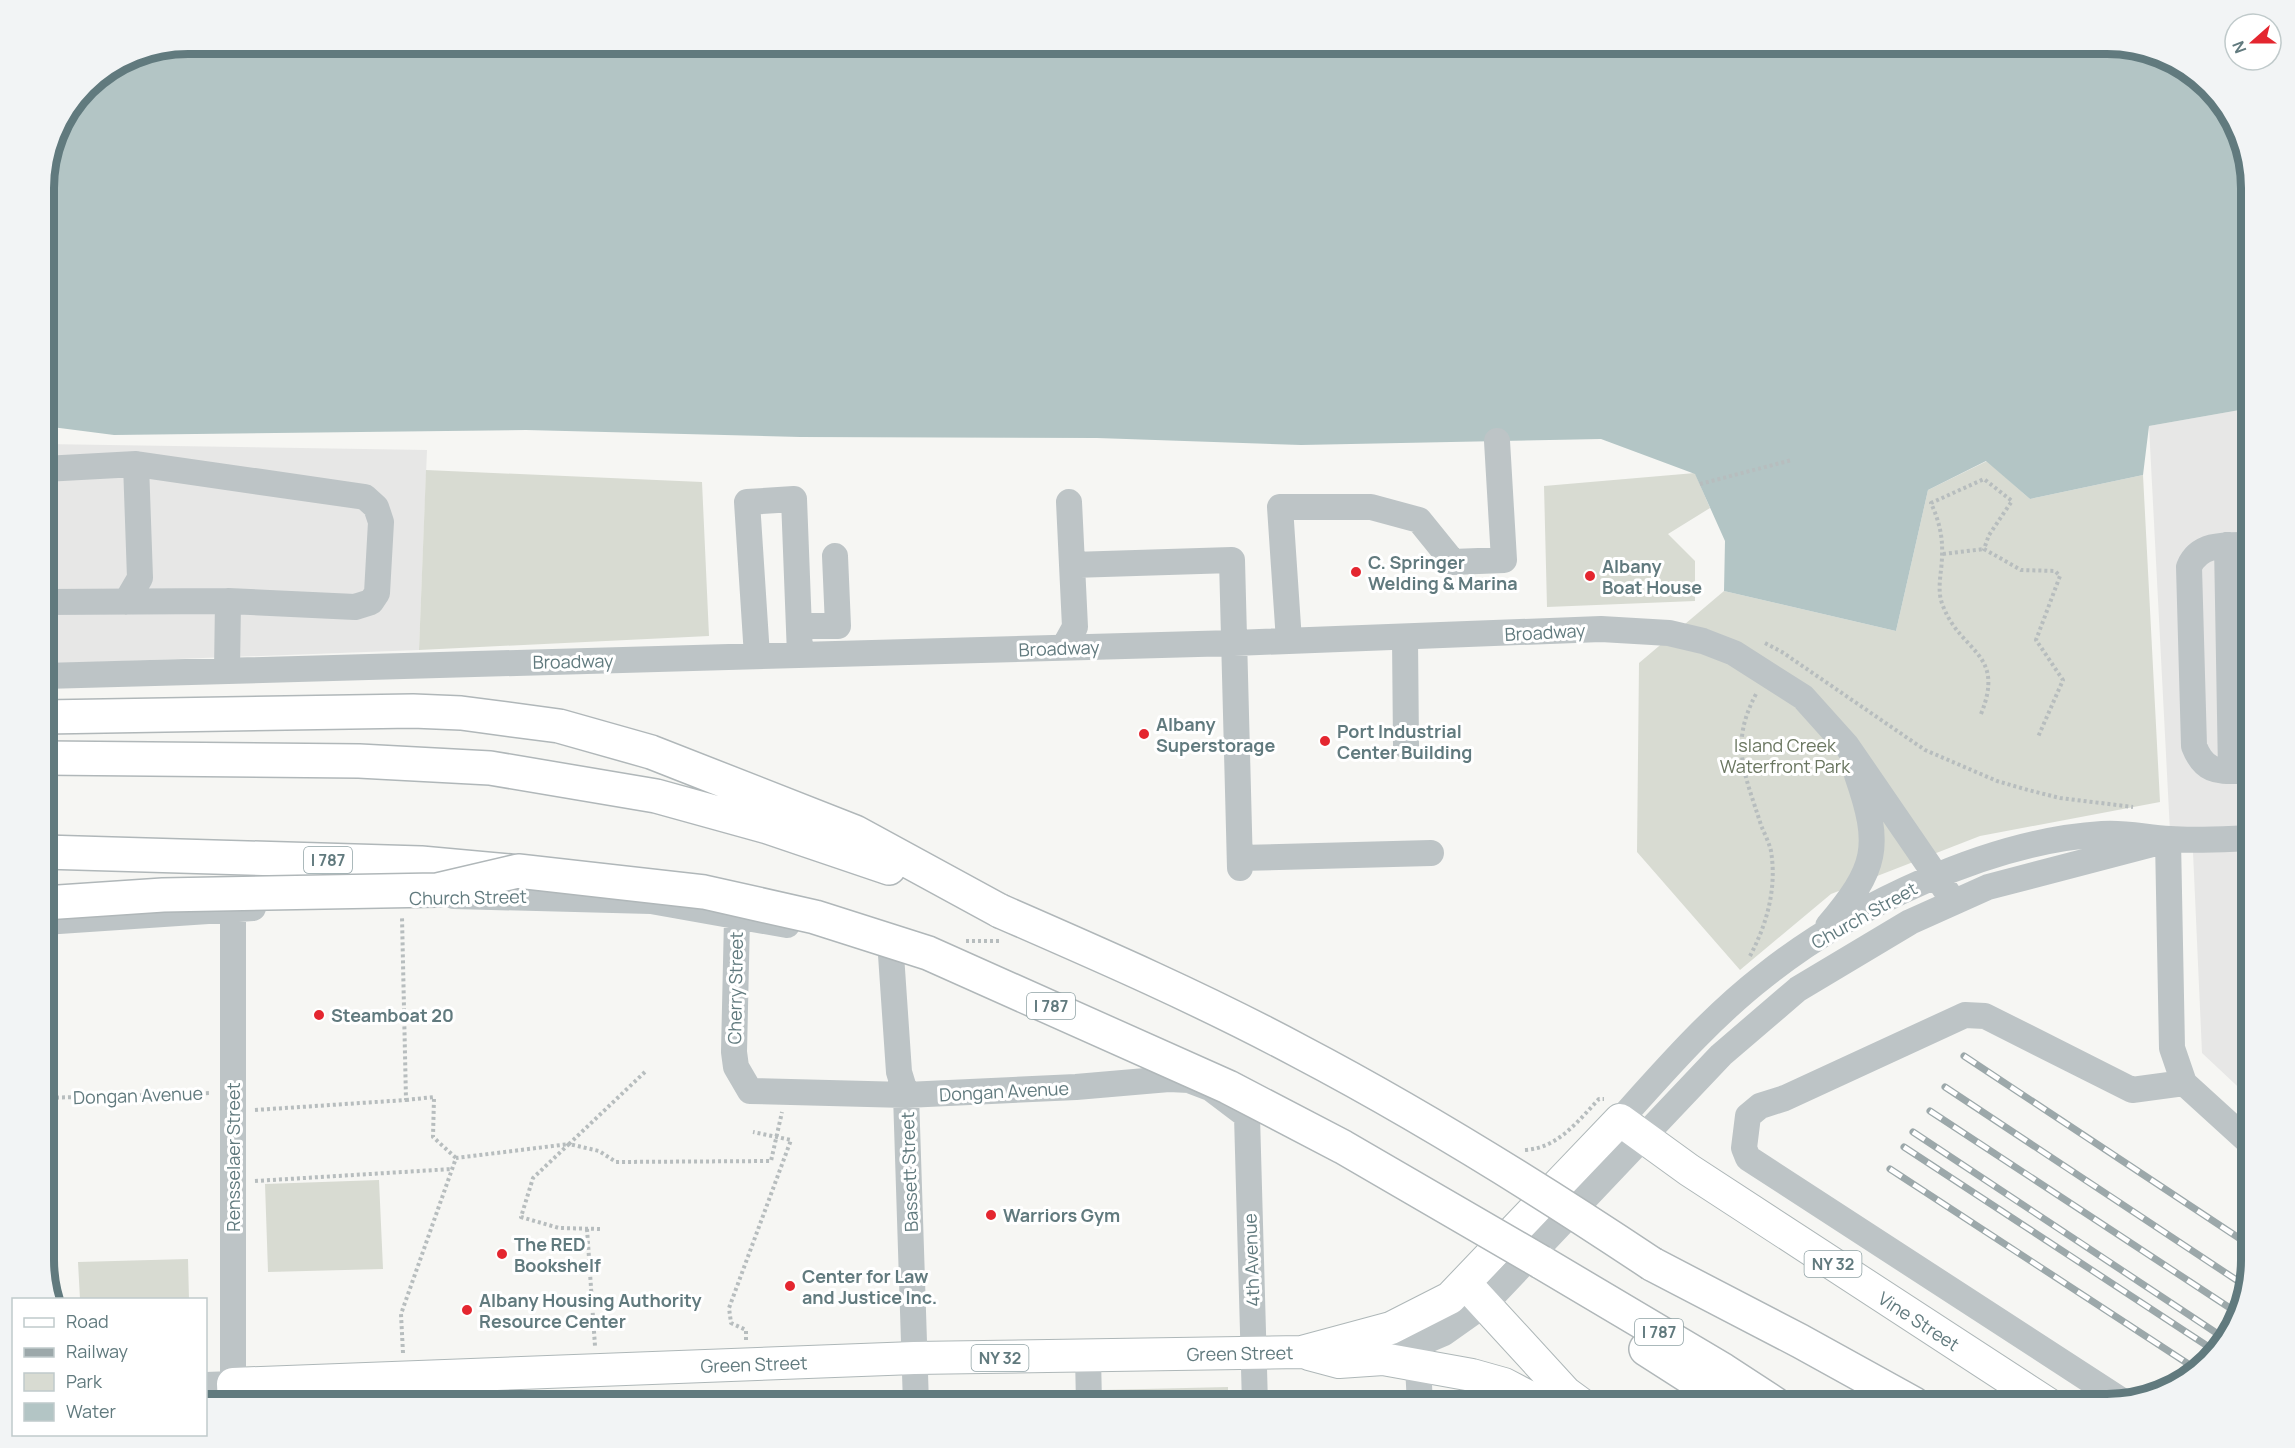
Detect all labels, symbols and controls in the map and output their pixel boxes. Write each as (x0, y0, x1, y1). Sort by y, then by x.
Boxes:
north arrow (2223, 12, 2283, 72)
text: N (2227, 38, 2251, 57)
place label: C. Springer Welding & Marina (1368, 550, 1518, 595)
place label: Albany Boat House (1602, 554, 1702, 599)
marker: C. Springer Welding & Marina (1349, 565, 1363, 579)
marker: Albany Boat House (1583, 569, 1597, 583)
street label: Broadway (1504, 618, 1587, 646)
street label: Broadway (1018, 635, 1100, 661)
street label: Broadway (532, 648, 614, 674)
place label: Albany Superstorage (1156, 712, 1275, 757)
place label: Port Industrial Center Building (1337, 719, 1472, 764)
marker: Albany Superstorage (1137, 727, 1151, 741)
park label: Island Creek Waterfront Park (1720, 733, 1851, 778)
marker: Port Industrial Center Building (1318, 734, 1332, 748)
road number: I 787 (304, 847, 352, 873)
street label: Church Street (1807, 876, 1921, 954)
street label: Church Street (409, 884, 527, 910)
street label: Cherry Street (722, 931, 748, 1045)
road number: I 787 (1027, 993, 1075, 1019)
place label: Steamboat 20 (331, 1003, 454, 1027)
marker: Steamboat 20 (312, 1008, 326, 1022)
street label: Dongan Avenue (938, 1076, 1070, 1106)
street label: Dongan Avenue (73, 1081, 203, 1109)
street label: Rensselaer Street (221, 1082, 245, 1232)
street label: Bassett Street (895, 1111, 923, 1233)
place label: Warriors Gym (1003, 1203, 1120, 1227)
marker: Warriors Gym (984, 1208, 998, 1222)
street label: 4th Avenue (1237, 1213, 1265, 1307)
place label: The RED Bookshelf (514, 1232, 601, 1277)
marker: The RED Bookshelf (495, 1247, 509, 1261)
road number: NY 32 (1804, 1251, 1862, 1277)
place label: Center for Law and Justice Inc. (802, 1264, 937, 1309)
marker: Center for Law and Justice Inc. (783, 1279, 797, 1293)
street label: Vine Street (1874, 1286, 1964, 1356)
place label: Albany Housing Authority Resource Center (479, 1288, 702, 1333)
legend (12, 1298, 207, 1436)
marker: Albany Housing Authority Resource Center (460, 1303, 474, 1317)
text: Road (66, 1309, 109, 1333)
road number: I 787 (1635, 1319, 1683, 1345)
text: Railway (66, 1339, 128, 1363)
street label: Green Street (1186, 1340, 1294, 1366)
road number: NY 32 (972, 1345, 1028, 1371)
street label: Green Street (700, 1350, 808, 1378)
text: Park (66, 1369, 103, 1393)
text: Water (66, 1399, 116, 1423)

